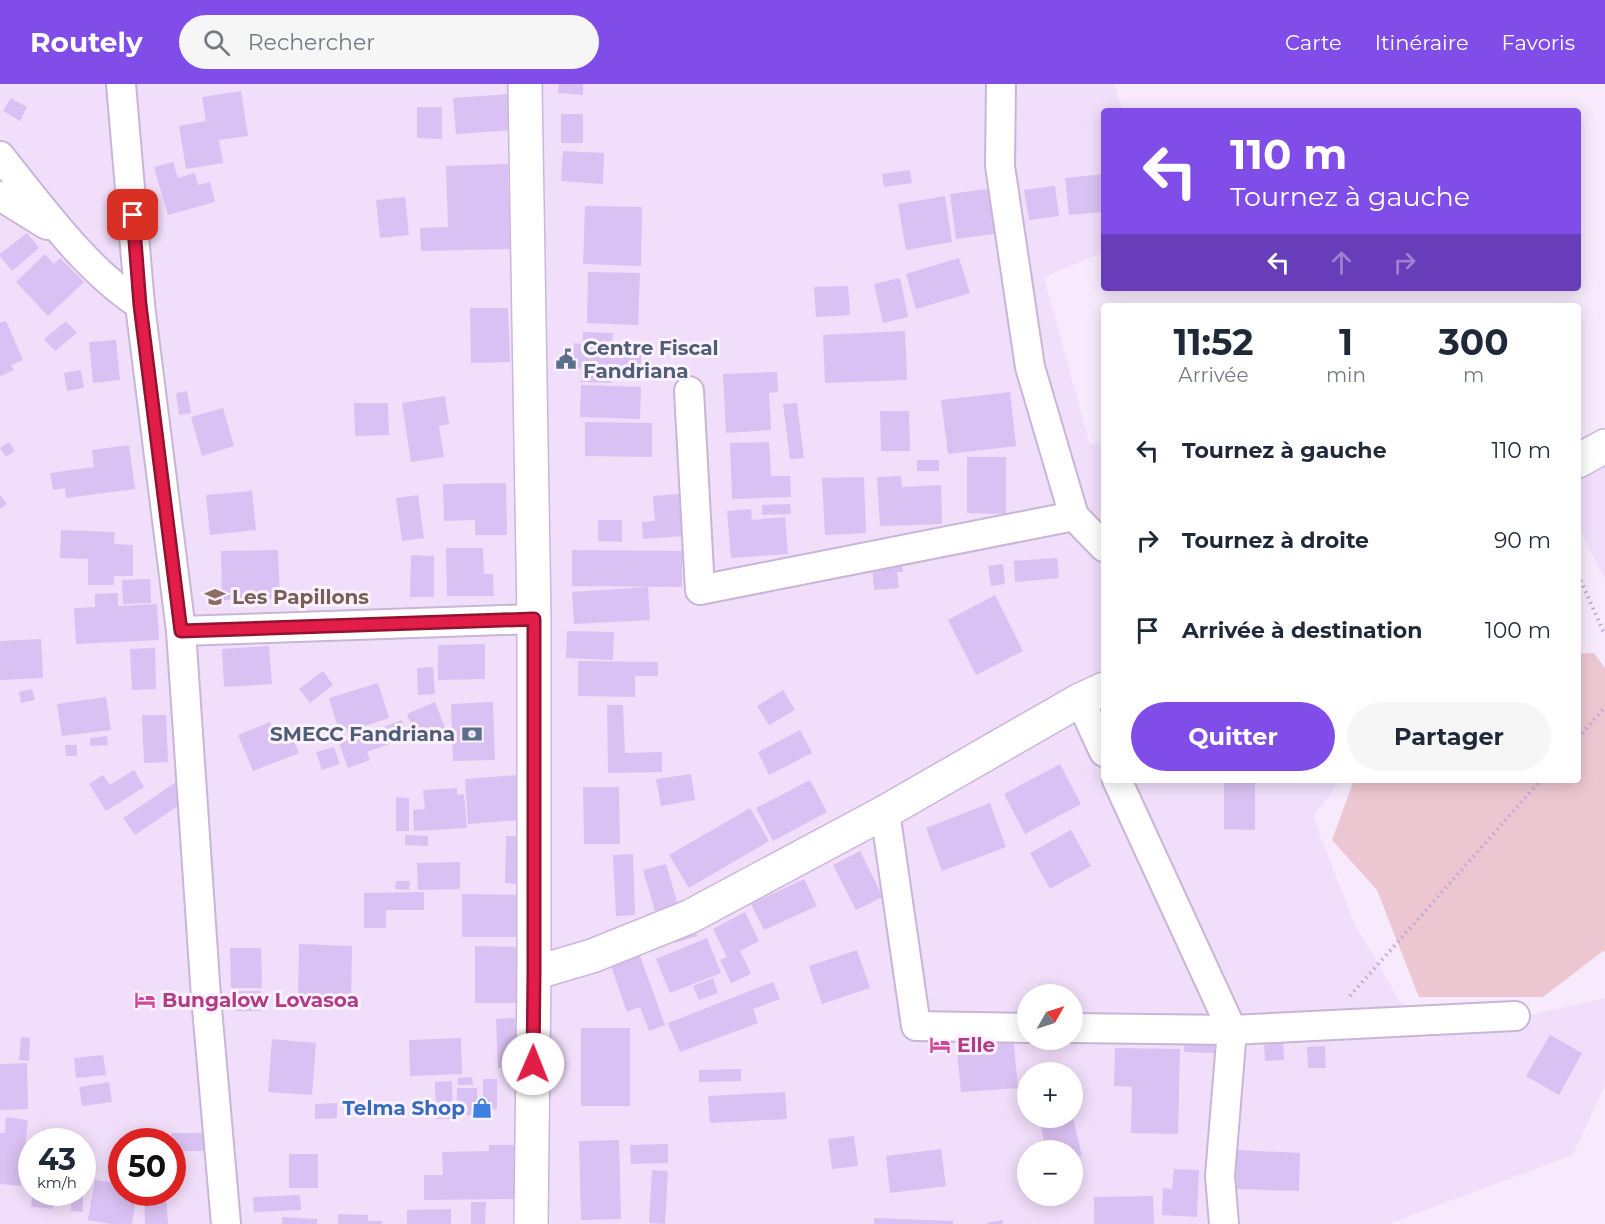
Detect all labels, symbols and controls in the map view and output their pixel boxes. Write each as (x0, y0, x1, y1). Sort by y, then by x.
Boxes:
search box (179, 15, 599, 69)
text: Routely (30, 25, 143, 59)
icon: search (200, 26, 233, 59)
text: Rechercher (248, 29, 375, 56)
text: Carte (1285, 30, 1342, 55)
text: Itinéraire (1375, 30, 1469, 55)
text: Favoris (1502, 30, 1575, 55)
text: 110 m (1230, 128, 1347, 180)
icon: left (1131, 132, 1209, 210)
text: Tournez à gauche (1230, 180, 1470, 213)
pin (107, 189, 158, 240)
icon: arrive (116, 198, 149, 231)
icon: left (1262, 246, 1295, 279)
icon: ahead (1325, 246, 1358, 279)
icon: right (1388, 246, 1421, 279)
text: 11:52 (1173, 320, 1254, 364)
text: 1 (1339, 320, 1353, 364)
text: 300 (1438, 320, 1509, 364)
place label: Centre Fiscal Fandriana (583, 336, 719, 383)
public building icon: Centre Fiscal Fandriana (554, 347, 578, 371)
text: Arrivée (1178, 363, 1249, 387)
text: min (1326, 363, 1366, 387)
text: m (1463, 363, 1484, 387)
icon: left (1131, 434, 1164, 467)
text: Tournez à gauche (1182, 437, 1387, 464)
text: 110 m (1491, 437, 1551, 464)
icon: right (1131, 524, 1164, 557)
text: Tournez à droite (1182, 527, 1369, 554)
text: 90 m (1494, 527, 1551, 554)
school or university icon: Les Papillons (203, 585, 227, 609)
place label: Les Papillons (232, 585, 369, 609)
icon: arrive (1131, 614, 1164, 647)
text: Arrivée à destination (1182, 617, 1422, 644)
text: 100 m (1485, 617, 1551, 644)
button: Quitter (1131, 702, 1335, 771)
button: Partager (1347, 702, 1551, 771)
place label: SMECC Fandriana (270, 722, 455, 746)
bank icon: SMECC Fandriana (460, 722, 484, 746)
north arrow (1017, 984, 1083, 1050)
map controls (1017, 984, 1083, 1206)
hotel icon: Bungalow Lovasoa (133, 988, 157, 1012)
place label: Bungalow Lovasoa (162, 988, 359, 1012)
position arrow (501, 1032, 565, 1096)
hotel icon: Elle (928, 1033, 952, 1057)
place label: Elle (957, 1033, 995, 1057)
button: + (1017, 1062, 1083, 1128)
place label: Telma Shop (343, 1096, 465, 1120)
shop icon: Telma Shop (470, 1096, 494, 1120)
speed limit sign: 50 (108, 1128, 186, 1206)
button: − (1017, 1140, 1083, 1206)
text: 43 (38, 1141, 76, 1178)
text: km/h (37, 1173, 77, 1192)

